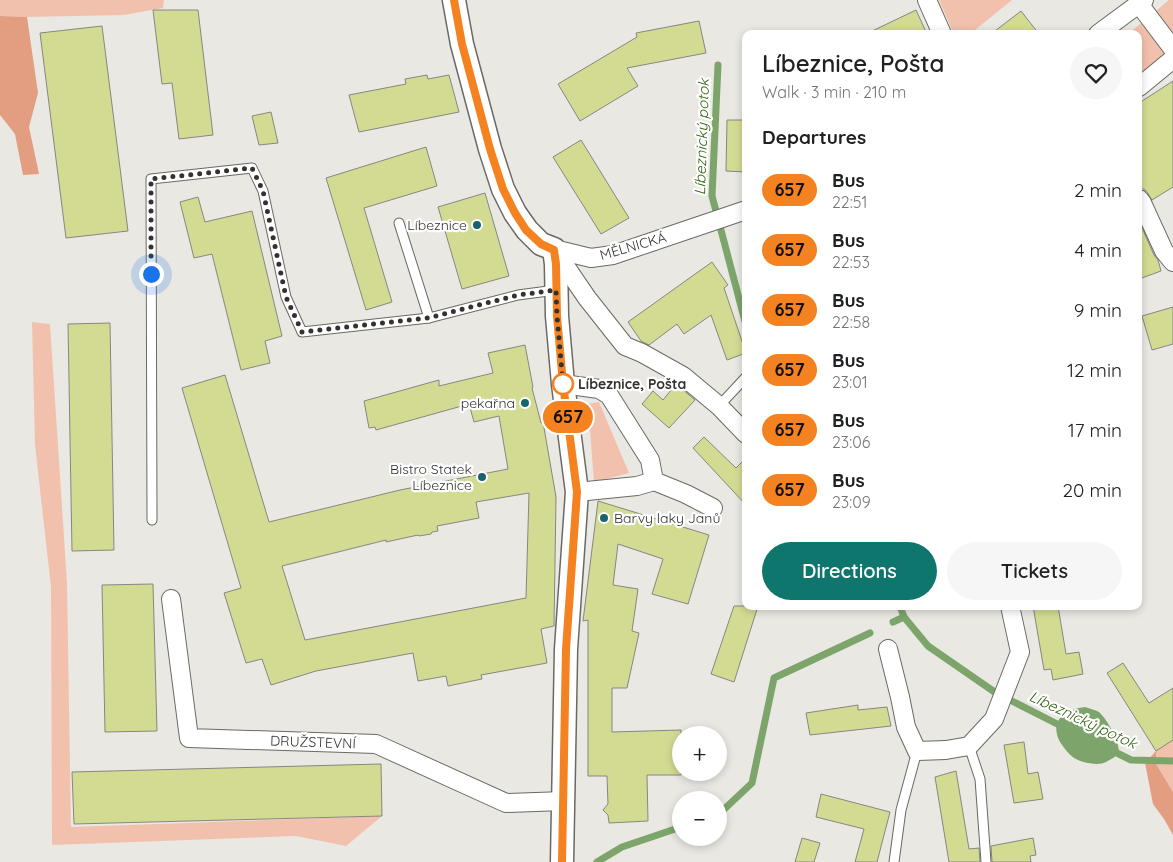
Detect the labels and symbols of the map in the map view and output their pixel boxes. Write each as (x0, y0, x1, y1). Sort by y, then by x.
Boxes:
water label: Líbeznický potok (690, 76, 713, 196)
place label: Líbeznice (407, 216, 467, 234)
marker: Líbeznice (471, 219, 483, 231)
street label: MĚLNICKÁ (598, 228, 668, 264)
your location (139, 262, 164, 287)
marker: Líbeznice, Pošta (552, 373, 574, 395)
place label: Líbeznice, Pošta (578, 375, 686, 393)
place label: pekařna (461, 394, 515, 412)
marker: pekařna (519, 397, 531, 409)
line badge: 657 (539, 401, 597, 433)
place label: Bistro Statek Líbeznice (390, 460, 472, 494)
marker: Bistro Statek Líbeznice (476, 471, 488, 483)
place label: Barvy laky Janů (614, 509, 720, 527)
marker: Barvy laky Janů (598, 512, 610, 524)
water label: Líbeznický potok (1026, 686, 1142, 754)
street label: DRUŽSTEVNÍ (270, 732, 357, 753)

